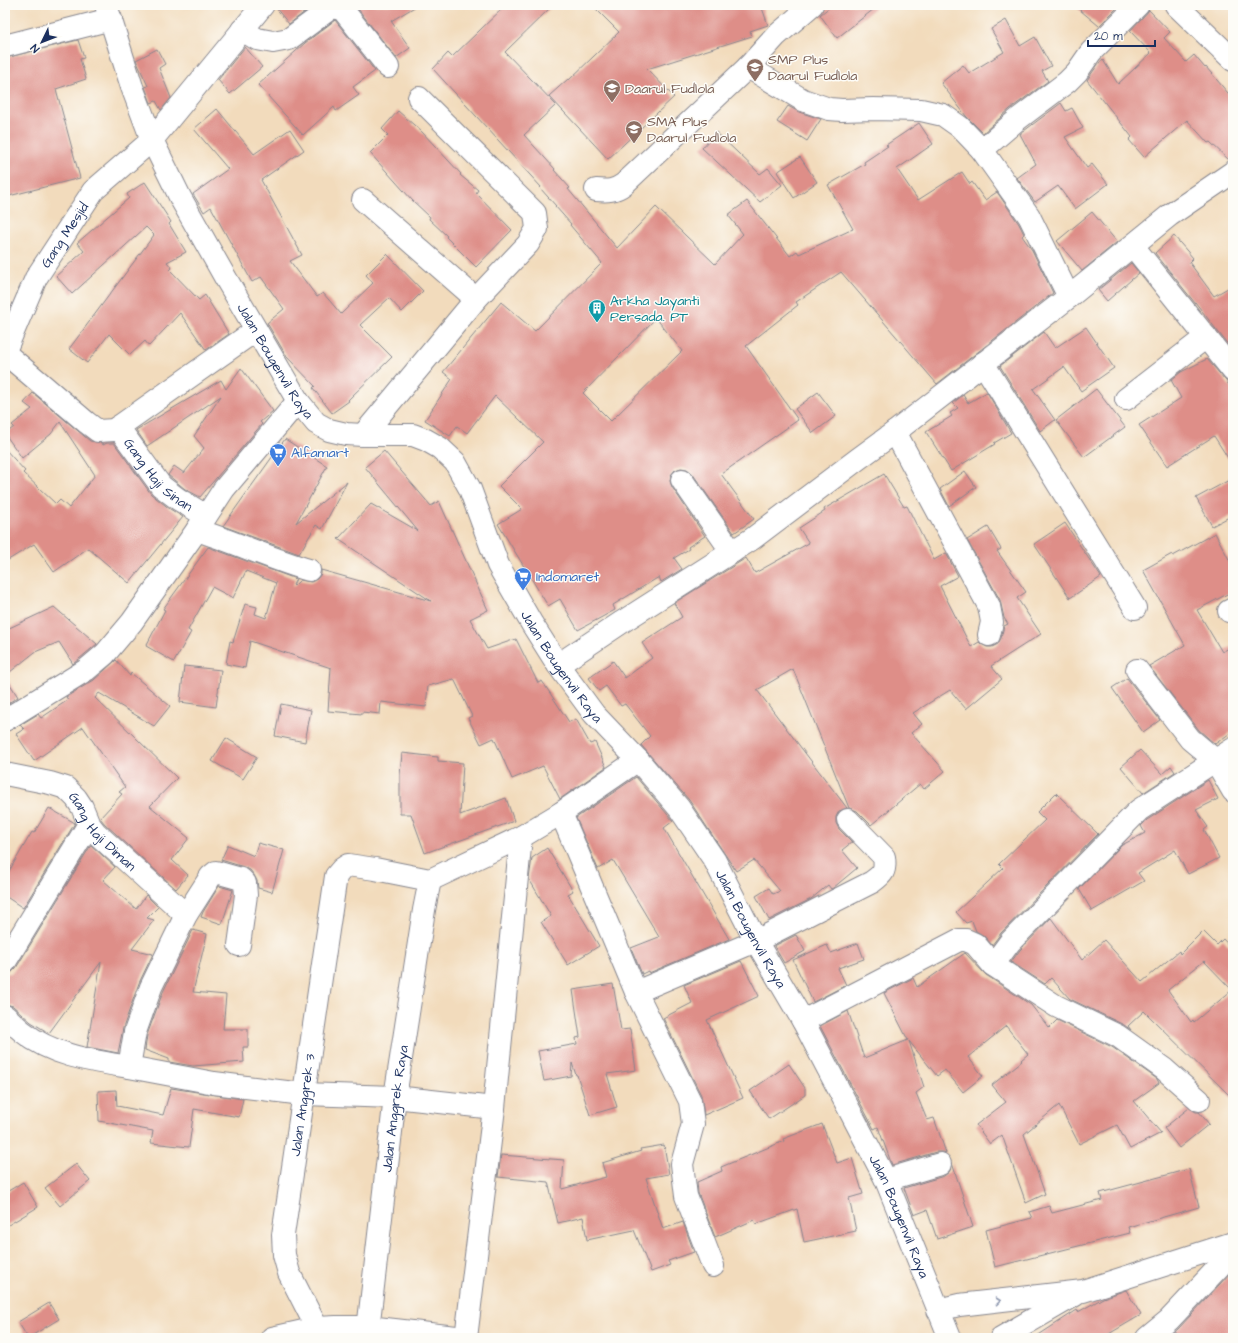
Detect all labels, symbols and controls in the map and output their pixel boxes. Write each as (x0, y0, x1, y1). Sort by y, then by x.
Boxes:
north arrow (22, 22, 62, 62)
scale bar (1088, 22, 1155, 48)
text: 20 m (1094, 28, 1123, 45)
text: N (27, 41, 43, 56)
place label: SMP Plus Daarul Fudlola (768, 50, 857, 86)
school or university icon: SMP Plus Daarul Fudlola (745, 57, 765, 82)
school or university icon: Daarul Fudlola (602, 78, 622, 103)
place label: Daarul Fudlola (625, 79, 714, 99)
place label: SMA Plus Daarul Fudlola (647, 112, 736, 148)
school or university icon: SMA Plus Daarul Fudlola (624, 119, 644, 144)
street label: Gang Mesjid (36, 199, 94, 272)
place label: Arkha Jayanti Persada. PT (610, 291, 699, 327)
building icon: Arkha Jayanti Persada. PT (587, 298, 607, 323)
street label: Jalan Bougenvil Raya (232, 300, 318, 424)
street label: Gang Haji Sinan (118, 434, 196, 517)
supermarket icon: Alfamart (268, 442, 288, 467)
place label: Alfamart (291, 443, 349, 463)
supermarket icon: Indomaret (513, 566, 533, 591)
place label: Indomaret (536, 567, 599, 587)
street label: Jalan Bougenvil Raya (515, 607, 607, 728)
street label: Gang Haji Diman (64, 787, 140, 876)
street label: Jalan Bougenvil Raya (710, 866, 791, 992)
street label: Jalan Anggrek Raya (377, 1044, 414, 1174)
street label: Jalan Anggrek 3 (286, 1052, 321, 1158)
street label: Jalan Bougenvil Raya (864, 1151, 934, 1281)
one-way arrow (995, 1297, 1001, 1306)

